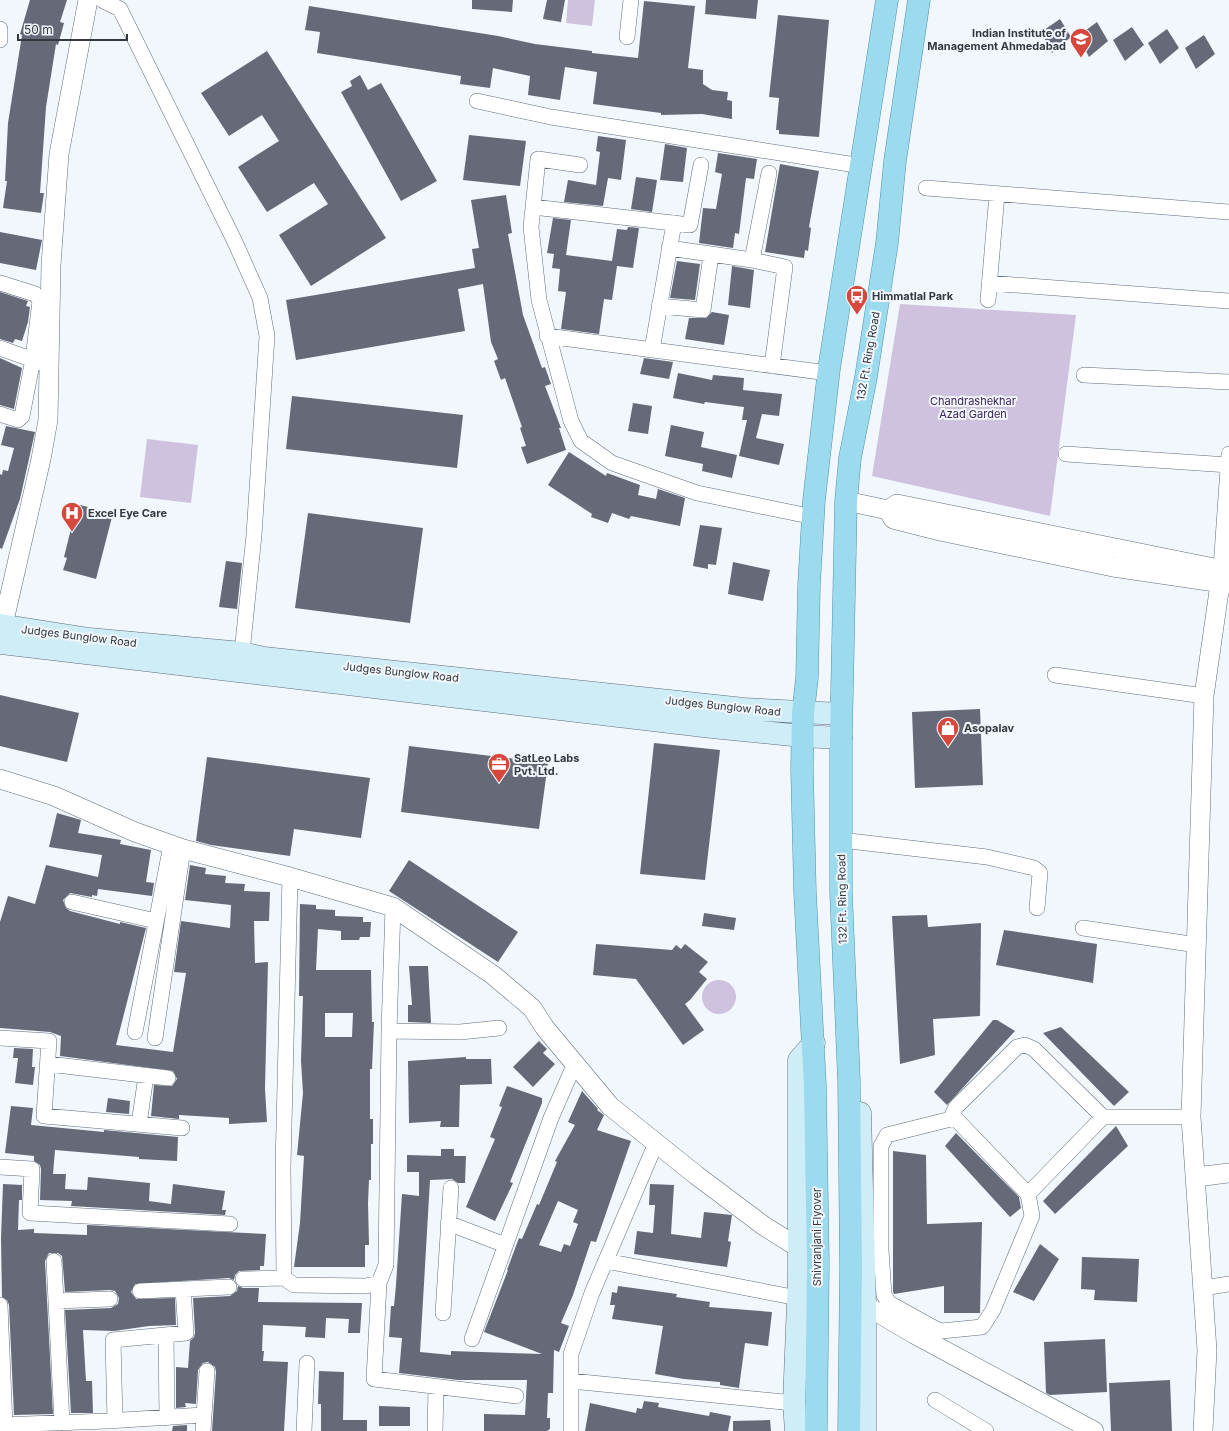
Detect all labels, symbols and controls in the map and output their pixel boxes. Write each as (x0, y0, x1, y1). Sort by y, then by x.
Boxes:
scale bar (18, 16, 127, 42)
text: 50 m (24, 22, 53, 37)
place label: Indian Institute of Management Ahmedabad (927, 26, 1067, 53)
school or university icon: Indian Institute of Management Ahmedabad (1068, 26, 1094, 59)
bus stop icon: Himmatlal Park (844, 283, 870, 316)
place label: Himmatlal Park (872, 289, 954, 303)
street label: 132 Ft. Ring Road (853, 310, 883, 402)
park label: Chandrashekhar Azad Garden (930, 394, 1016, 421)
hospital icon: Excel Eye Care (59, 500, 85, 533)
place label: Excel Eye Care (88, 506, 167, 520)
street label: Judges Bunglow Road (20, 622, 138, 650)
street label: Judges Bunglow Road (342, 659, 460, 685)
street label: Judges Bunglow Road (664, 693, 782, 719)
shop icon: Asopalav (935, 715, 961, 748)
place label: Asopalav (964, 721, 1015, 735)
office icon: SatLeo Labs Pvt. Ltd. (486, 751, 512, 784)
place label: SatLeo Labs Pvt. Ltd. (514, 751, 579, 778)
street label: 132 Ft. Ring Road (834, 854, 850, 944)
street label: Shivranjani Flyover (810, 1188, 824, 1286)

